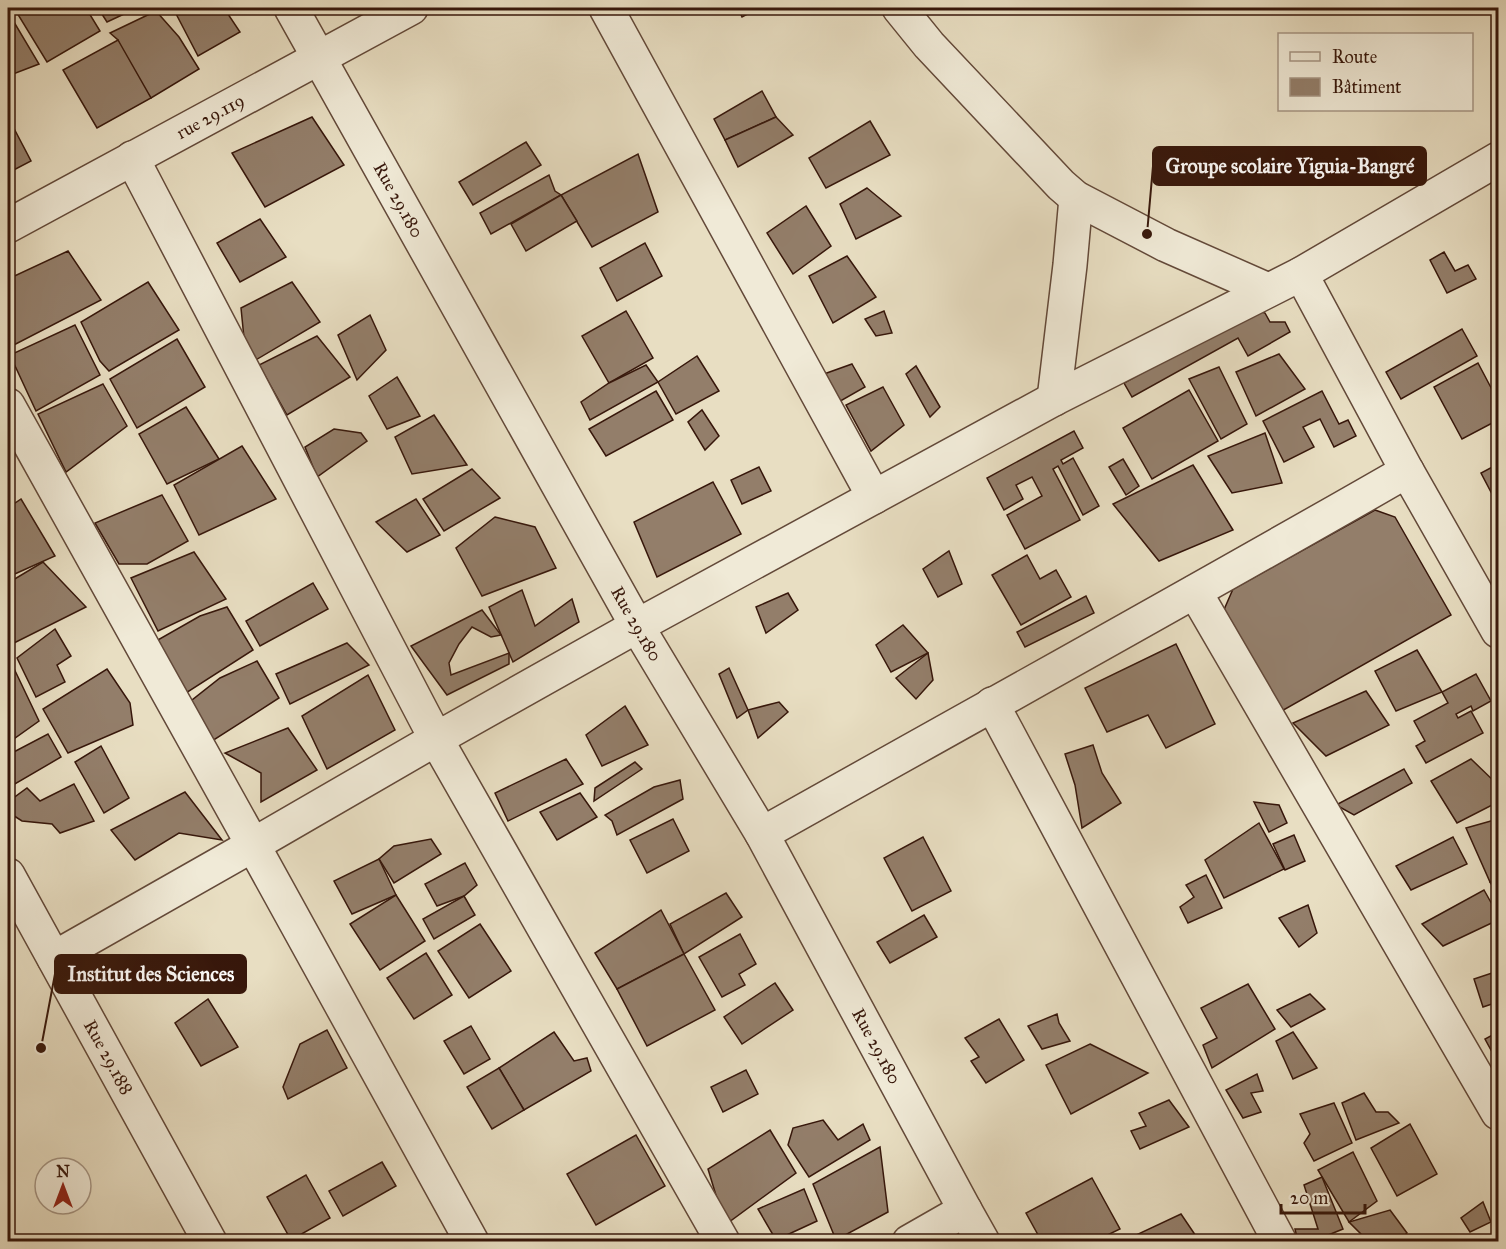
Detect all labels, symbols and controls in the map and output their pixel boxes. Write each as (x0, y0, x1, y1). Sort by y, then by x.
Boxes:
legend (1278, 33, 1473, 111)
text: Route (1332, 46, 1377, 68)
text: Bâtiment (1332, 76, 1402, 98)
street label: rue 29.119 (173, 89, 248, 144)
callout: Groupe scolaire Yiguia-Bangré (1153, 147, 1426, 185)
text: Groupe scolaire Yiguia-Bangré (1166, 154, 1415, 179)
street label: Rue 29.180 (369, 158, 428, 242)
street label: Rue 29.180 (606, 582, 667, 665)
callout: Institut des Sciences (55, 955, 246, 993)
text: Institut des Sciences (68, 962, 235, 986)
street label: Rue 29.180 (847, 1004, 906, 1088)
street label: Rue 29.188 (79, 1016, 138, 1098)
north arrow (33, 1156, 93, 1216)
text: N (56, 1162, 70, 1181)
scale bar (1281, 1177, 1365, 1215)
text: 20 m (1290, 1187, 1328, 1209)

